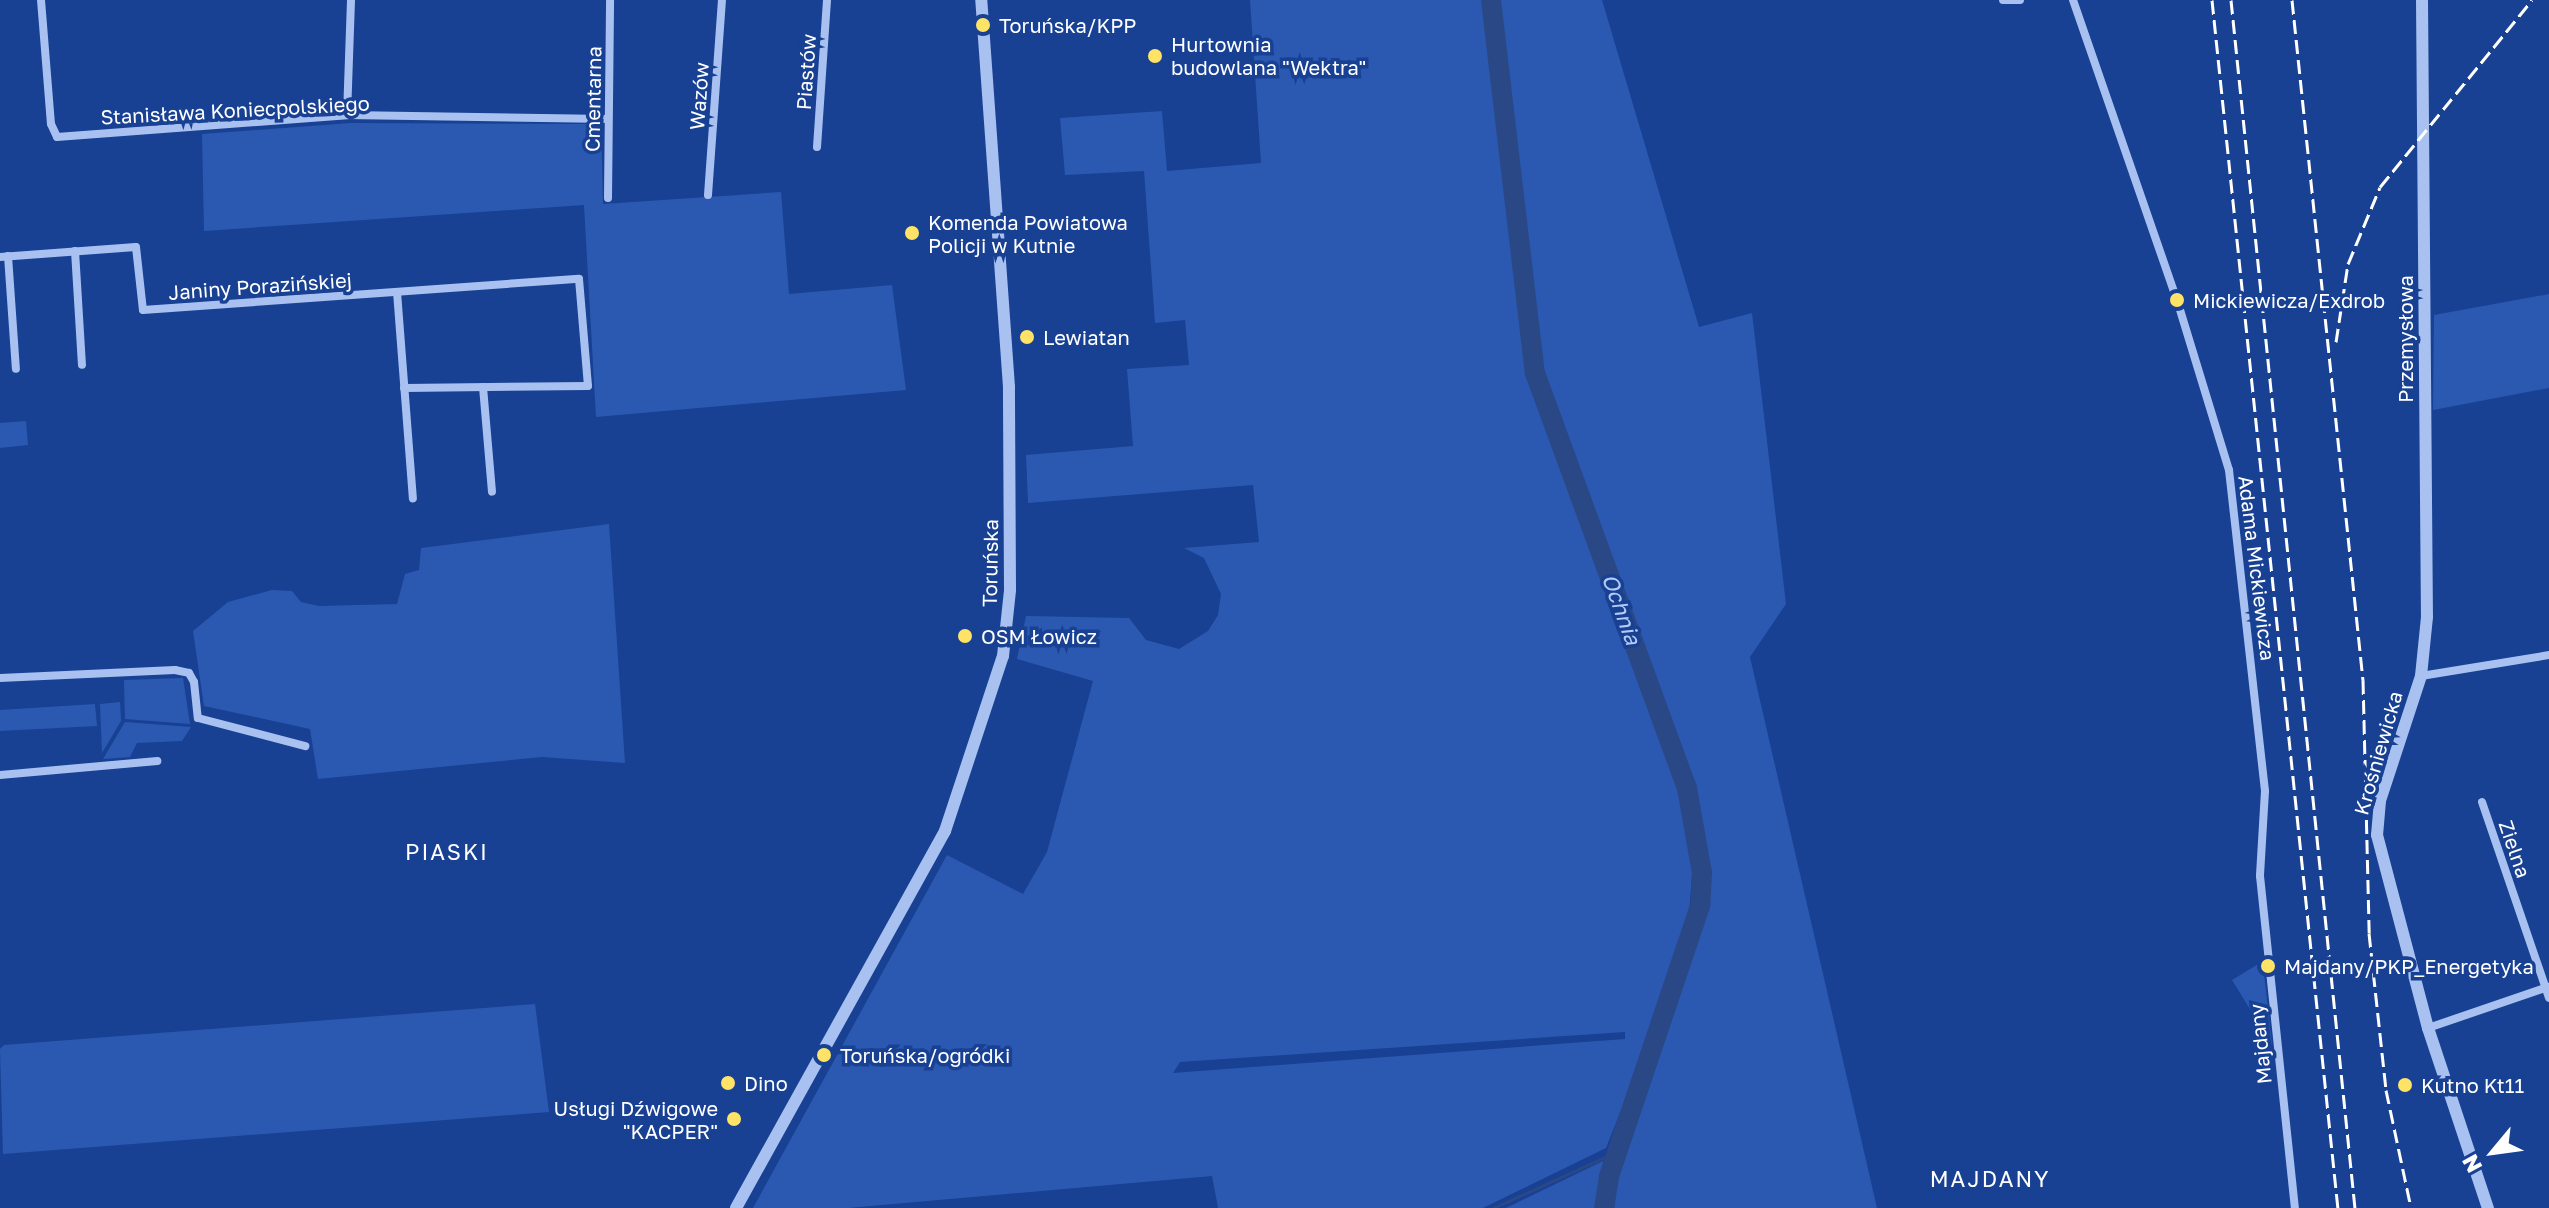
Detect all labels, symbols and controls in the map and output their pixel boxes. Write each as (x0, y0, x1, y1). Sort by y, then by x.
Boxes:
place label: Toruńska/KPP (999, 13, 1136, 37)
marker: Toruńska/KPP (974, 16, 992, 34)
place label: Hurtownia budowlana "Wektra" (1171, 32, 1366, 79)
street label: Piastów (791, 33, 821, 111)
street label: Cmentarna (580, 46, 606, 152)
marker: Hurtownia budowlana "Wektra" (1146, 47, 1164, 65)
street label: Wazów (685, 61, 713, 131)
street label: Stanisława Koniecpolskiego (100, 91, 370, 129)
place label: Komenda Powiatowa Policji w Kutnie (928, 210, 1128, 257)
marker: Komenda Powiatowa Policji w Kutnie (903, 224, 921, 242)
street label: Janiny Porazińskiej (167, 268, 353, 304)
street label: Przemysłowa (2393, 275, 2417, 403)
place label: Mickiewicza/Exdrob (2193, 288, 2385, 312)
marker: Mickiewicza/Exdrob (2168, 291, 2186, 309)
place label: Lewiatan (1043, 325, 1130, 349)
marker: Lewiatan (1018, 328, 1036, 346)
street label: Adama Mickiewicza (2234, 474, 2280, 662)
street label: Toruńska (977, 519, 1003, 607)
water label: Ochnia (1597, 570, 1647, 648)
place label: OSM Łowicz (981, 624, 1097, 648)
marker: OSM Łowicz (956, 627, 974, 645)
street label: Krośniewicka (2349, 688, 2407, 818)
street label: Zielna (2494, 817, 2536, 881)
district label: PIASKI (405, 839, 489, 865)
place label: Majdany/PKP_Energetyka (2284, 954, 2534, 978)
marker: Majdany/PKP_Energetyka (2259, 957, 2277, 975)
street label: Majdany (2244, 1003, 2276, 1085)
place label: Toruńska/ogródki (840, 1043, 1010, 1067)
marker: Toruńska/ogródki (815, 1046, 833, 1064)
place label: Dino (744, 1071, 788, 1095)
place label: Kutno Kt11 (2421, 1073, 2524, 1097)
marker: Dino (719, 1074, 737, 1092)
marker: Kutno Kt11 (2396, 1076, 2414, 1094)
place label: Usługi Dźwigowe "KACPER" (554, 1096, 718, 1143)
marker: Usługi Dźwigowe "KACPER" (725, 1110, 743, 1128)
north arrow (2453, 1112, 2533, 1192)
text: N (2456, 1150, 2487, 1178)
district label: MAJDANY (1930, 1166, 2050, 1192)

